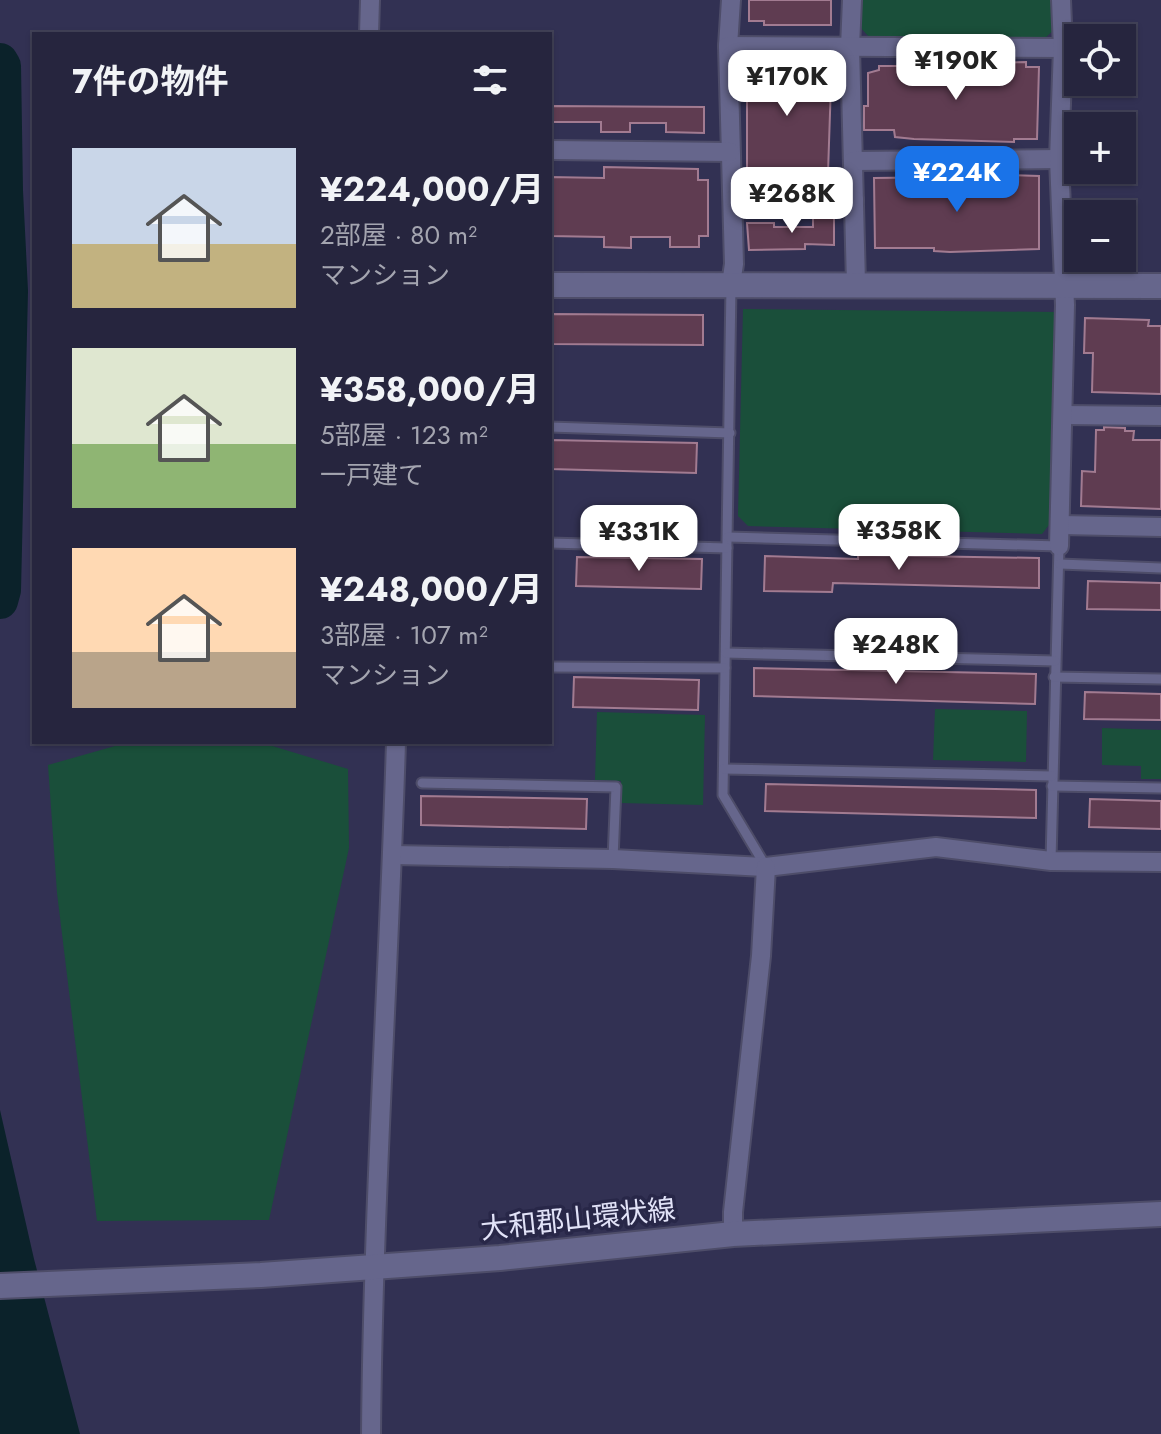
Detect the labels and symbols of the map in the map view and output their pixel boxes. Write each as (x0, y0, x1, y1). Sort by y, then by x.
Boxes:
pin: ¥190K (900, 34, 1012, 102)
pin: ¥170K (731, 50, 843, 118)
pin: ¥224K (901, 146, 1013, 214)
pin: ¥268K (736, 167, 848, 235)
pin: ¥358K (843, 504, 955, 572)
pin: ¥331K (583, 505, 695, 573)
pin: ¥248K (840, 618, 952, 686)
street label: 大和郡山環状線 (478, 1188, 678, 1250)

